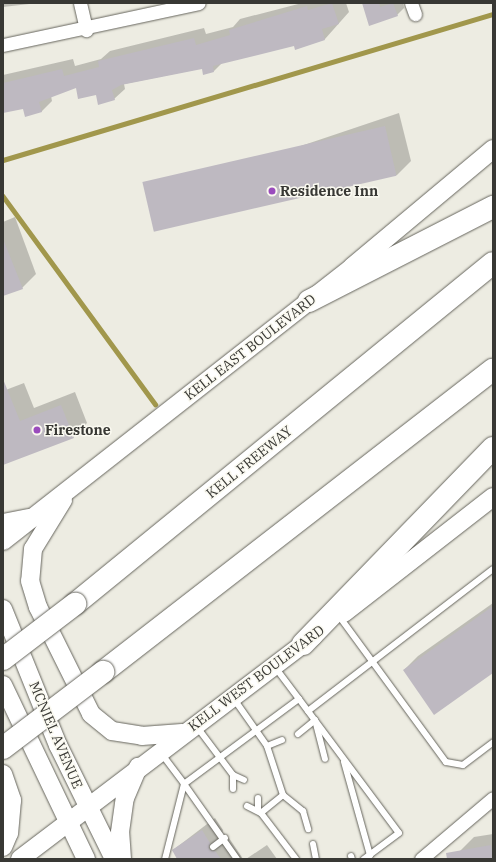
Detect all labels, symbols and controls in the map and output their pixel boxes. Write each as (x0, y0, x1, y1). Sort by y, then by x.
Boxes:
place label: Residence Inn (280, 183, 378, 199)
marker: Residence Inn (267, 186, 277, 196)
street label: KELL EAST BOULEVARD (181, 290, 319, 404)
place label: Firestone (45, 422, 111, 438)
street label: KELL FREEWAY (203, 422, 295, 502)
marker: Firestone (32, 425, 42, 435)
street label: KELL WEST BOULEVARD (185, 621, 327, 735)
street label: MCNIEL AVENUE (26, 679, 86, 791)

